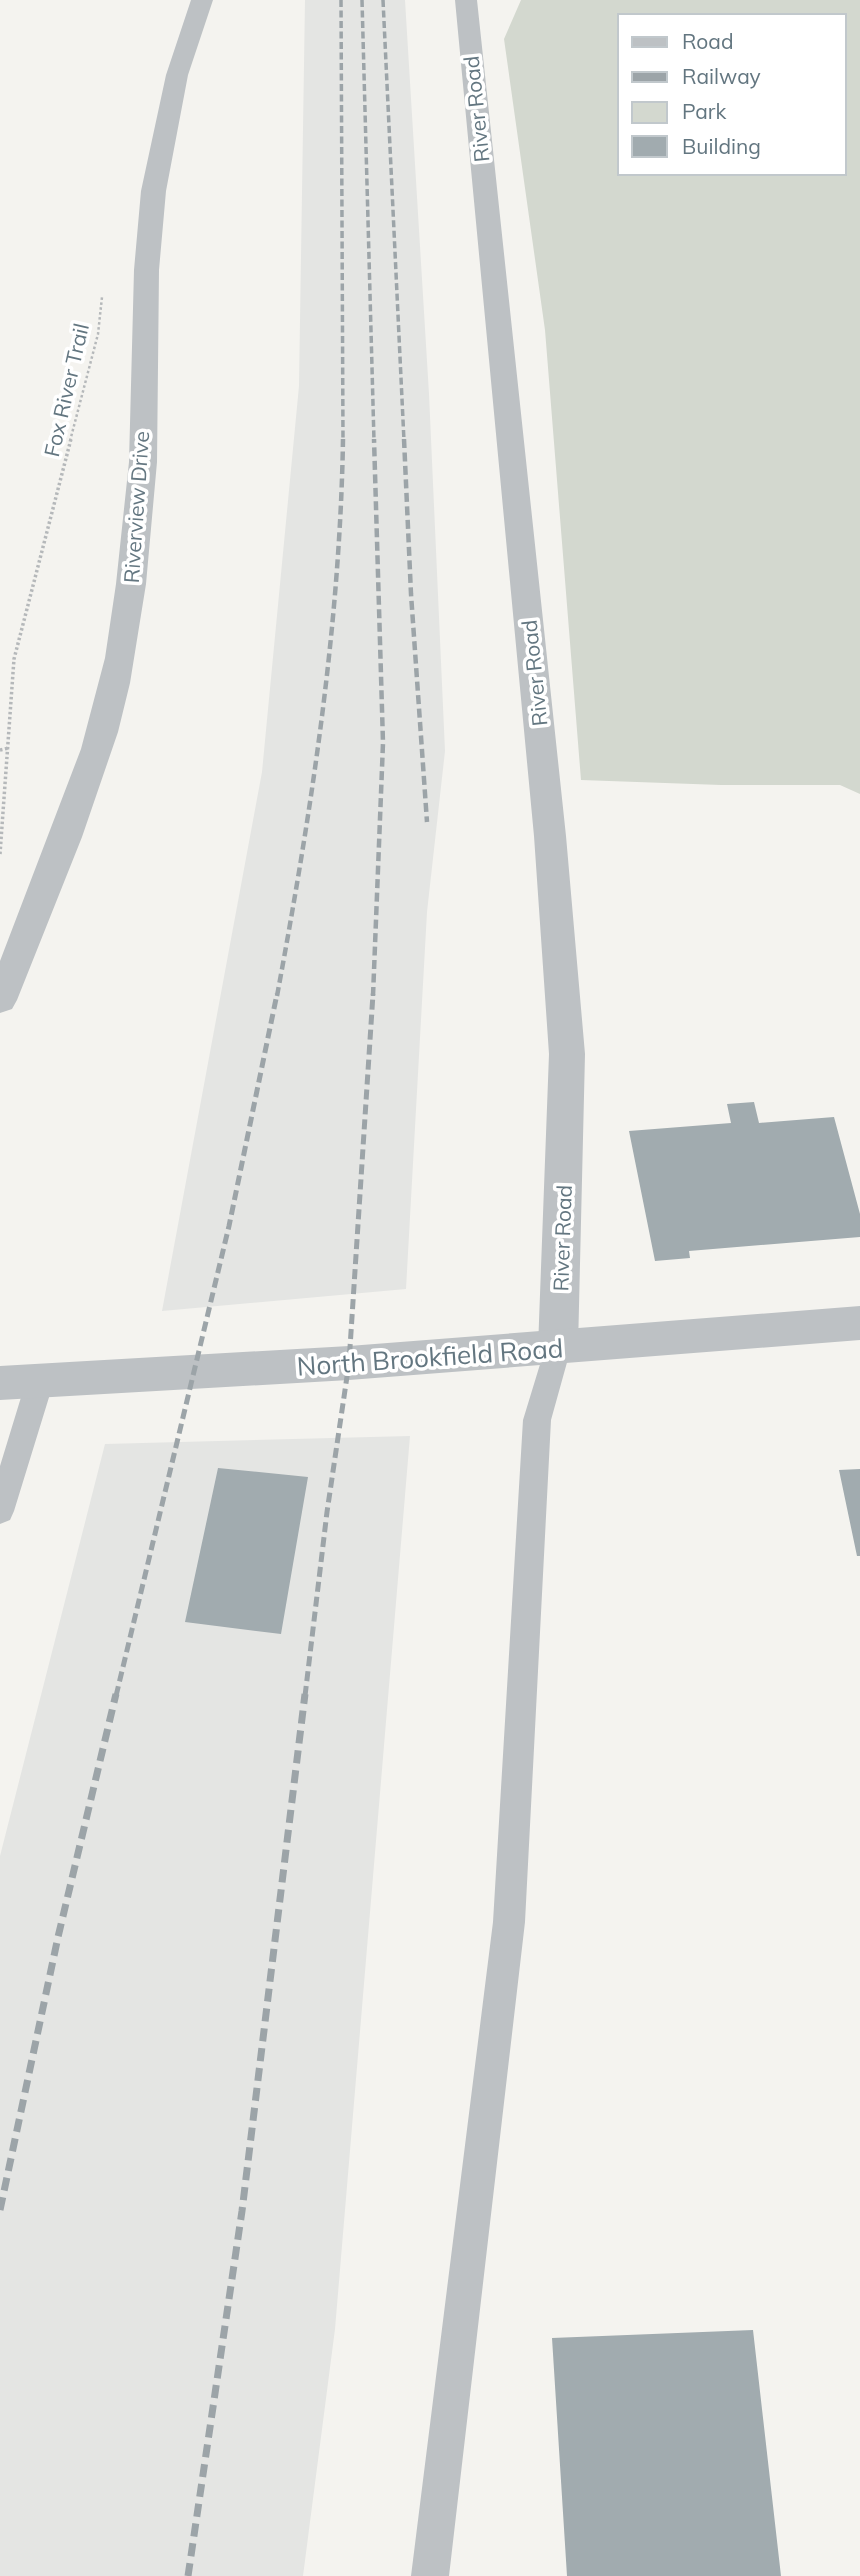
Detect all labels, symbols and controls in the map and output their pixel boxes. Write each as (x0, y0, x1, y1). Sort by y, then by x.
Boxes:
legend (618, 14, 846, 175)
text: Road (682, 28, 733, 54)
street label: River Road (458, 55, 494, 163)
text: Railway (682, 63, 761, 89)
text: Park (682, 98, 726, 124)
text: Building (682, 133, 761, 159)
street label: Fox River Trail (38, 321, 94, 459)
street label: Riverview Drive (118, 430, 154, 584)
street label: River Road (516, 619, 552, 727)
street label: River Road (547, 1184, 577, 1292)
street label: North Brookfield Road (296, 1331, 564, 1383)

